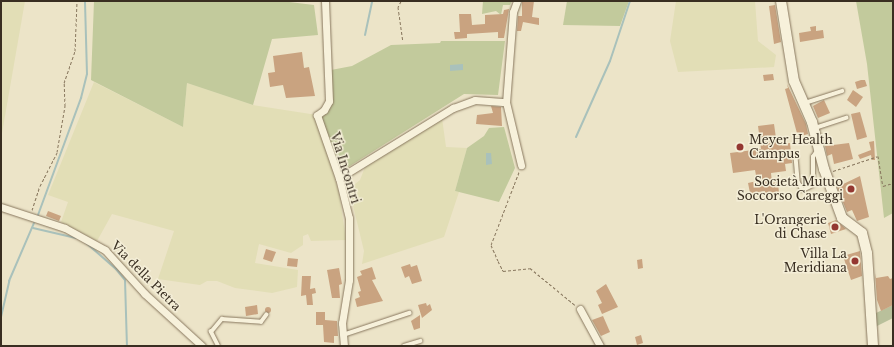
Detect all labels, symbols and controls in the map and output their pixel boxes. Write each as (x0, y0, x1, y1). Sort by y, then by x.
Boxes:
street label: Via Incontri (327, 131, 363, 205)
place label: Meyer Health Campus (749, 133, 833, 161)
marker: Meyer Health Campus (734, 141, 746, 153)
place label: Società Mutuo Soccorso Careggi (737, 175, 843, 203)
marker: Società Mutuo Soccorso Careggi (846, 184, 856, 194)
place label: L'Orangerie di Chase (754, 213, 827, 241)
marker: L'Orangerie di Chase (830, 222, 840, 232)
street label: Via della Pietra (108, 238, 184, 314)
place label: Villa La Meridiana (784, 247, 847, 275)
marker: Villa La Meridiana (850, 256, 860, 266)

